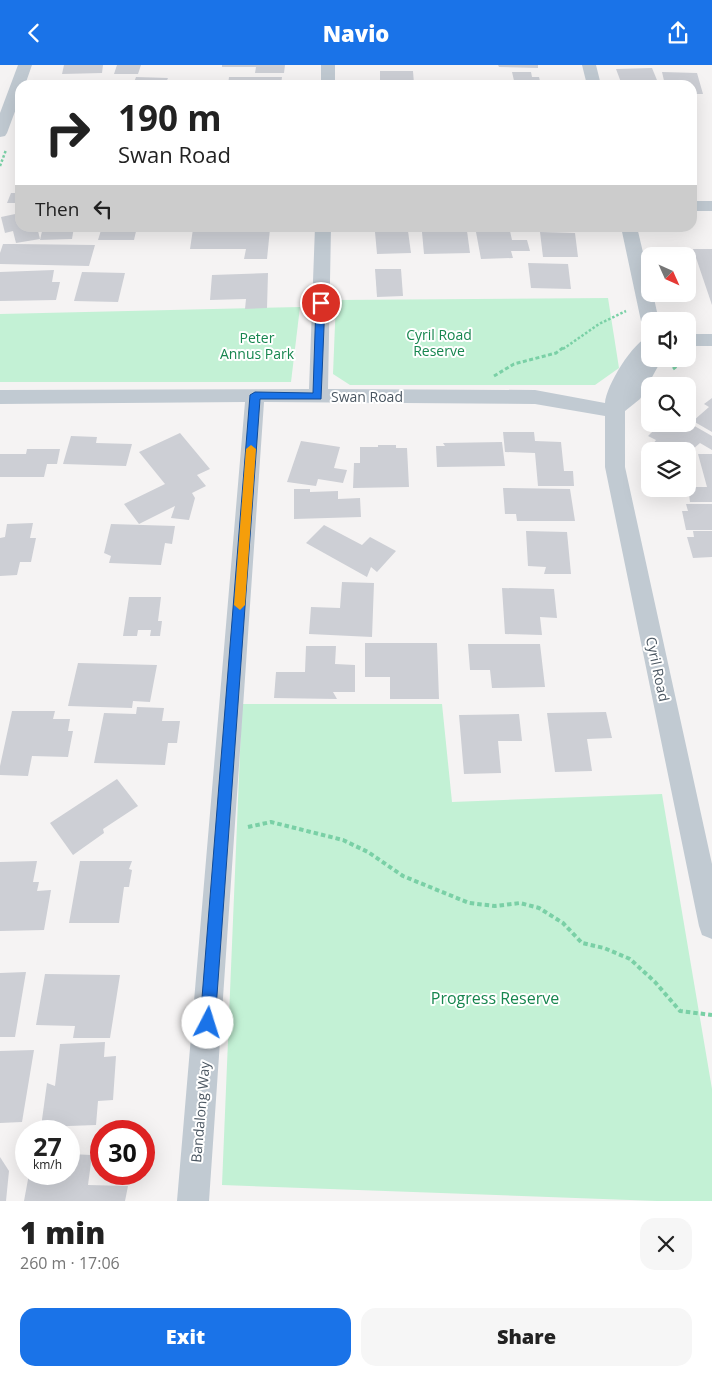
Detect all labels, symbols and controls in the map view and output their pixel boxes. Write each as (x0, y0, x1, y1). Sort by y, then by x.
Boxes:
text: Navio (323, 18, 389, 48)
icon: back (20, 19, 48, 47)
icon: share (664, 19, 692, 47)
text: 190 m (118, 94, 222, 141)
icon: right (35, 100, 100, 165)
text: Swan Road (118, 139, 231, 169)
icon: left (89, 195, 117, 223)
text: Then (35, 196, 79, 222)
north arrow (641, 247, 696, 303)
map controls (641, 247, 696, 497)
pin (300, 282, 342, 324)
icon: arrive (307, 289, 335, 317)
button: sound (641, 312, 696, 367)
park label: Cyril Road Reserve (406, 325, 472, 360)
park label: Peter Annus Park (220, 328, 295, 363)
button: search (641, 377, 696, 432)
street label: Swan Road (331, 387, 403, 406)
button: layers (641, 442, 696, 497)
street label: Cyril Road (642, 635, 674, 703)
park label: Progress Reserve (431, 987, 559, 1009)
position arrow (181, 996, 233, 1048)
street label: Bandalong Way (186, 1060, 214, 1163)
speed limit sign: 30 (90, 1120, 155, 1185)
text: 27 (33, 1129, 62, 1163)
text: km/h (33, 1156, 62, 1173)
text: 1 min (20, 1212, 105, 1253)
button: close (640, 1218, 692, 1270)
text: 260 m · 17:06 (20, 1252, 120, 1274)
button: Exit (20, 1308, 351, 1366)
button: Share (361, 1308, 692, 1366)

